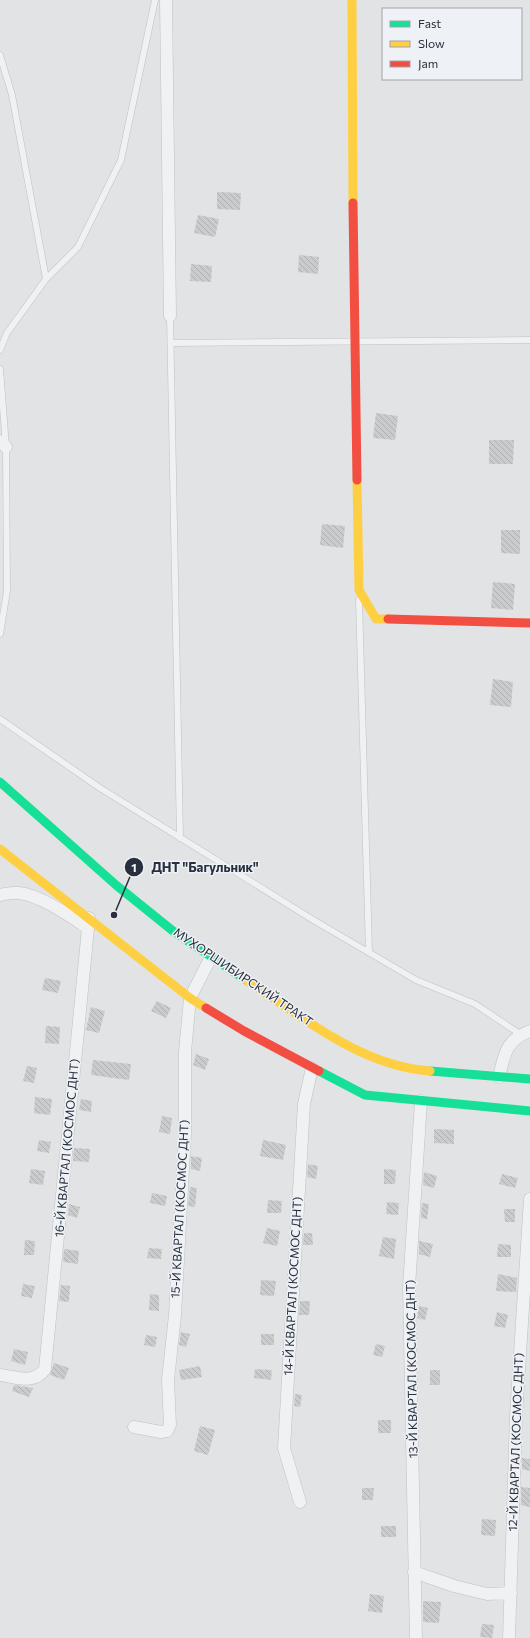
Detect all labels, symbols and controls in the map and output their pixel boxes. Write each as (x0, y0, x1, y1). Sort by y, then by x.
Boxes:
legend (382, 8, 522, 80)
text: Fast (418, 16, 441, 30)
text: Slow (418, 36, 445, 50)
text: Jam (418, 56, 438, 71)
callout: ДНТ "Багульник" (124, 855, 267, 880)
text: ДНТ "Багульник" (151, 859, 259, 875)
text: 1 (131, 860, 137, 874)
street label: МУХОРШИБИРСКИЙ ТРАКТ (171, 924, 316, 1028)
street label: 16-Й КВАРТАЛ (КОСМОС ДНТ) (51, 1058, 81, 1238)
street label: 15-Й КВАРТАЛ (КОСМОС ДНТ) (167, 1119, 191, 1299)
street label: 14-Й КВАРТАЛ (КОСМОС ДНТ) (280, 1196, 304, 1376)
street label: 13-Й КВАРТАЛ (КОСМОС ДНТ) (402, 1280, 420, 1459)
street label: 12-Й КВАРТАЛ (КОСМОС ДНТ) (505, 1352, 525, 1531)

